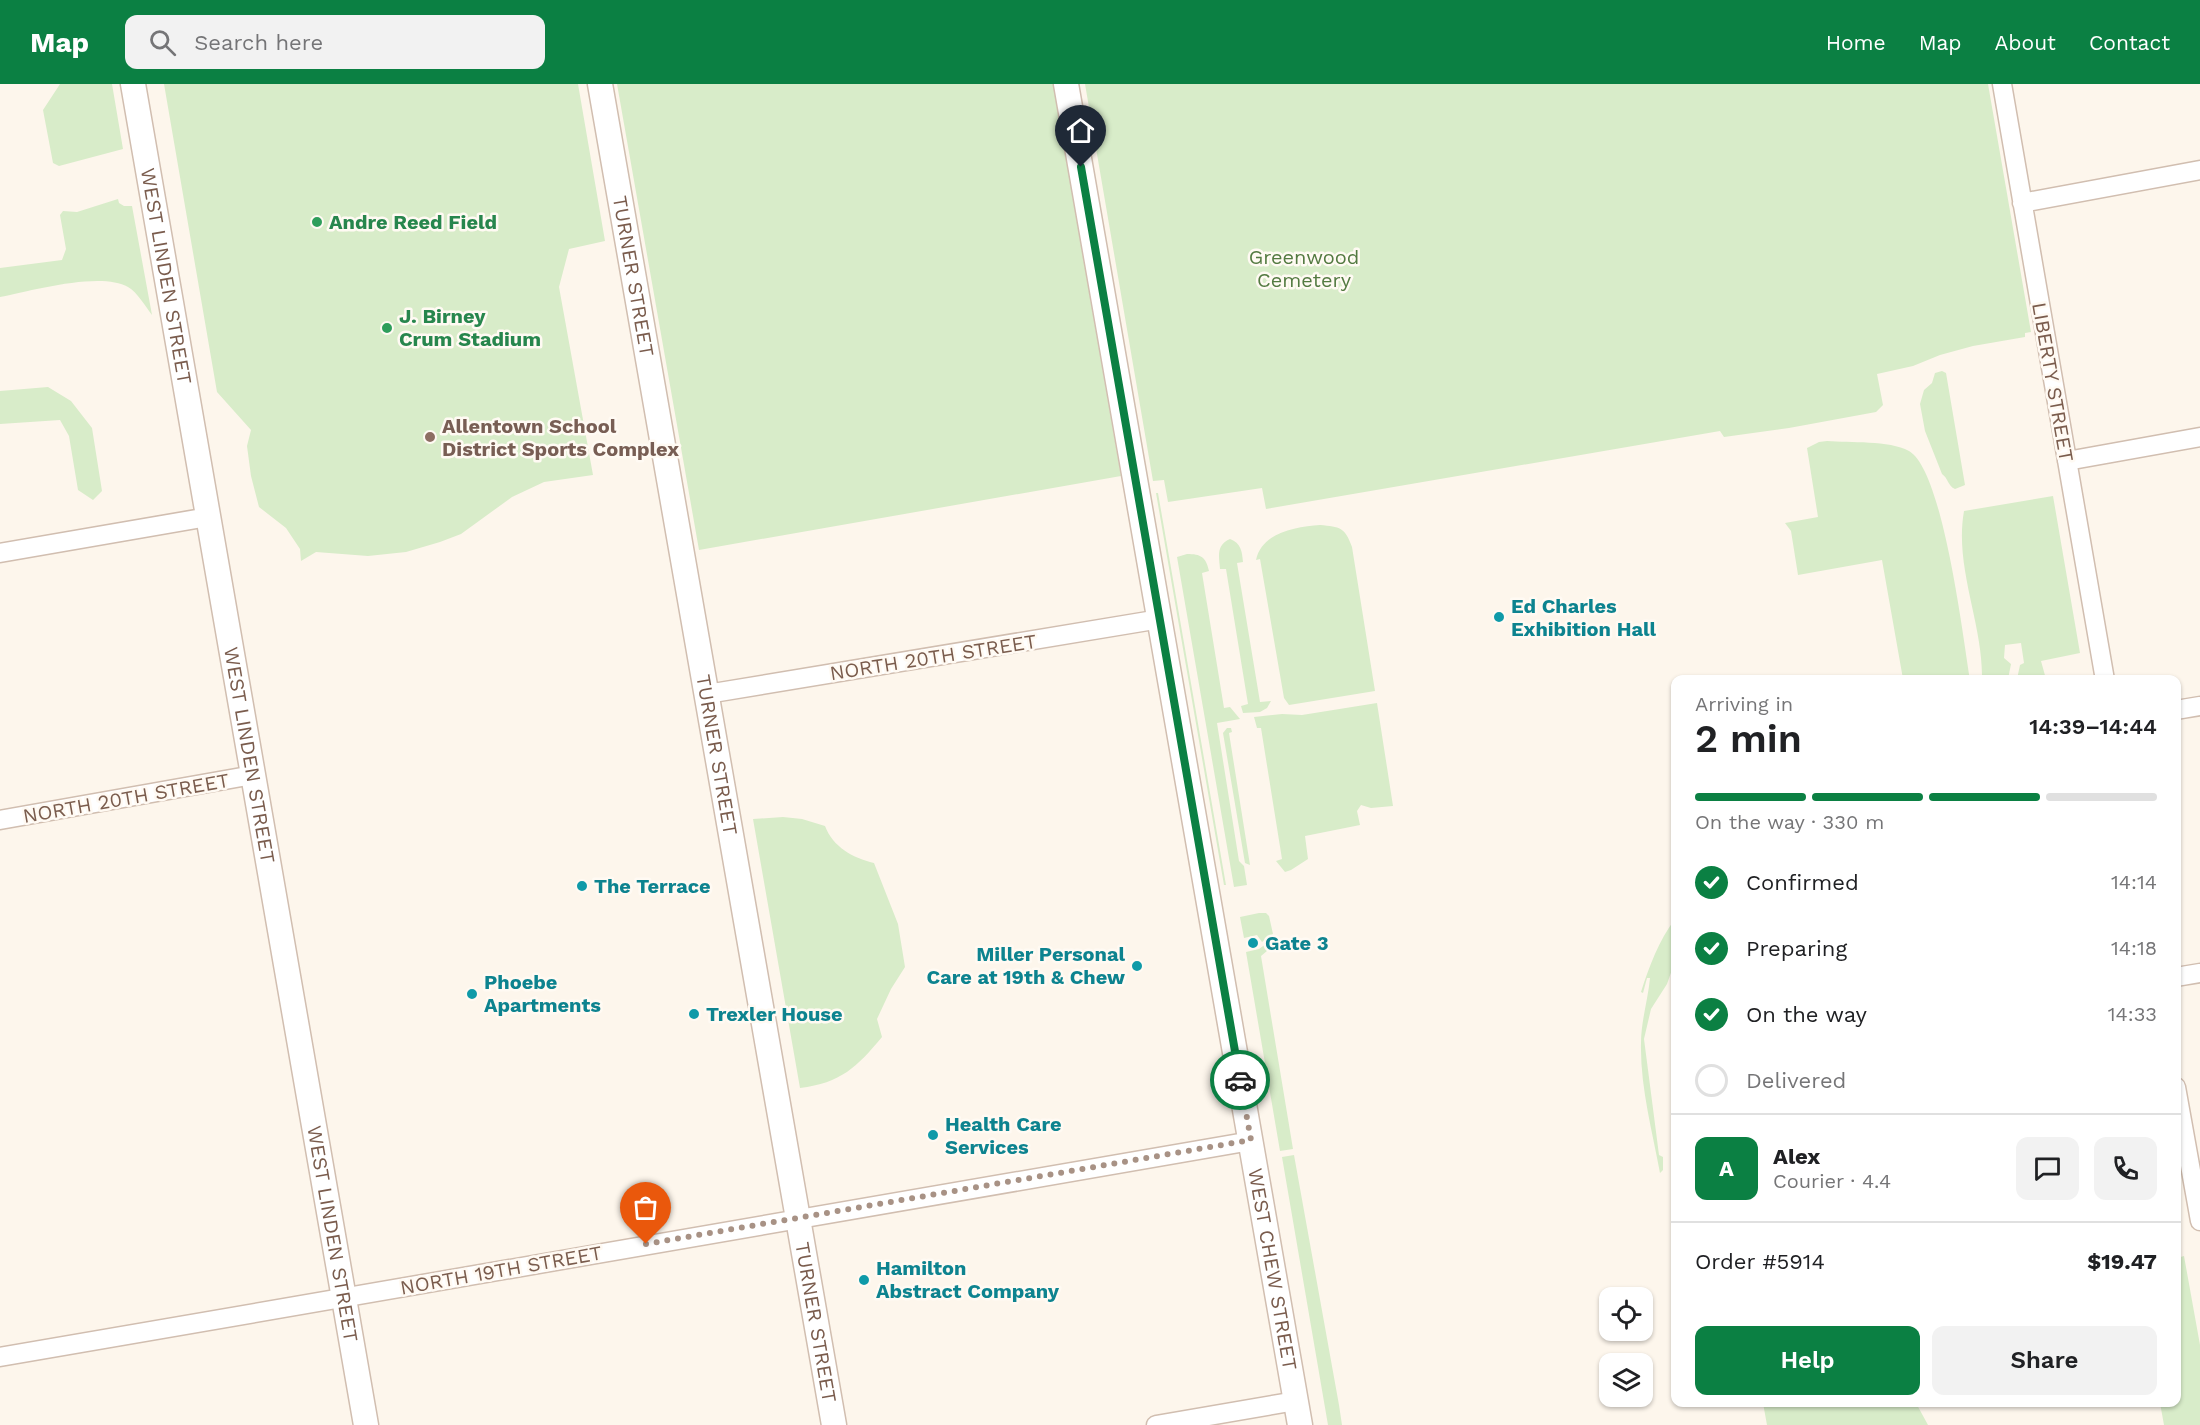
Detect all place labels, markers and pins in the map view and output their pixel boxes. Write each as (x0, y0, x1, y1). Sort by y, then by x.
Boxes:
pin (1055, 105, 1106, 167)
place label: Andre Reed Field (329, 210, 497, 234)
marker: Andre Reed Field (310, 215, 324, 229)
place label: J. Birney Crum Stadium (399, 304, 541, 351)
marker: J. Birney Crum Stadium (380, 321, 394, 335)
place label: Allentown School District Sports Complex (442, 414, 679, 461)
marker: Allentown School District Sports Complex (423, 430, 437, 444)
place label: Ed Charles Exhibition Hall (1511, 594, 1657, 641)
marker: Ed Charles Exhibition Hall (1492, 610, 1506, 624)
place label: The Terrace (594, 874, 711, 898)
marker: The Terrace (575, 879, 589, 893)
place label: Gate 3 (1265, 931, 1329, 955)
marker: Gate 3 (1246, 936, 1260, 950)
place label: Miller Personal Care at 19th & Chew (927, 942, 1125, 989)
marker: Miller Personal Care at 19th & Chew (1130, 959, 1144, 973)
place label: Phoebe Apartments (484, 970, 601, 1017)
marker: Phoebe Apartments (465, 987, 479, 1001)
place label: Trexler House (706, 1002, 843, 1026)
marker: Trexler House (687, 1007, 701, 1021)
place label: Health Care Services (945, 1112, 1062, 1159)
marker: Health Care Services (926, 1128, 940, 1142)
pin (620, 1182, 671, 1244)
place label: Hamilton Abstract Company (876, 1256, 1060, 1303)
marker: Hamilton Abstract Company (857, 1273, 871, 1287)

